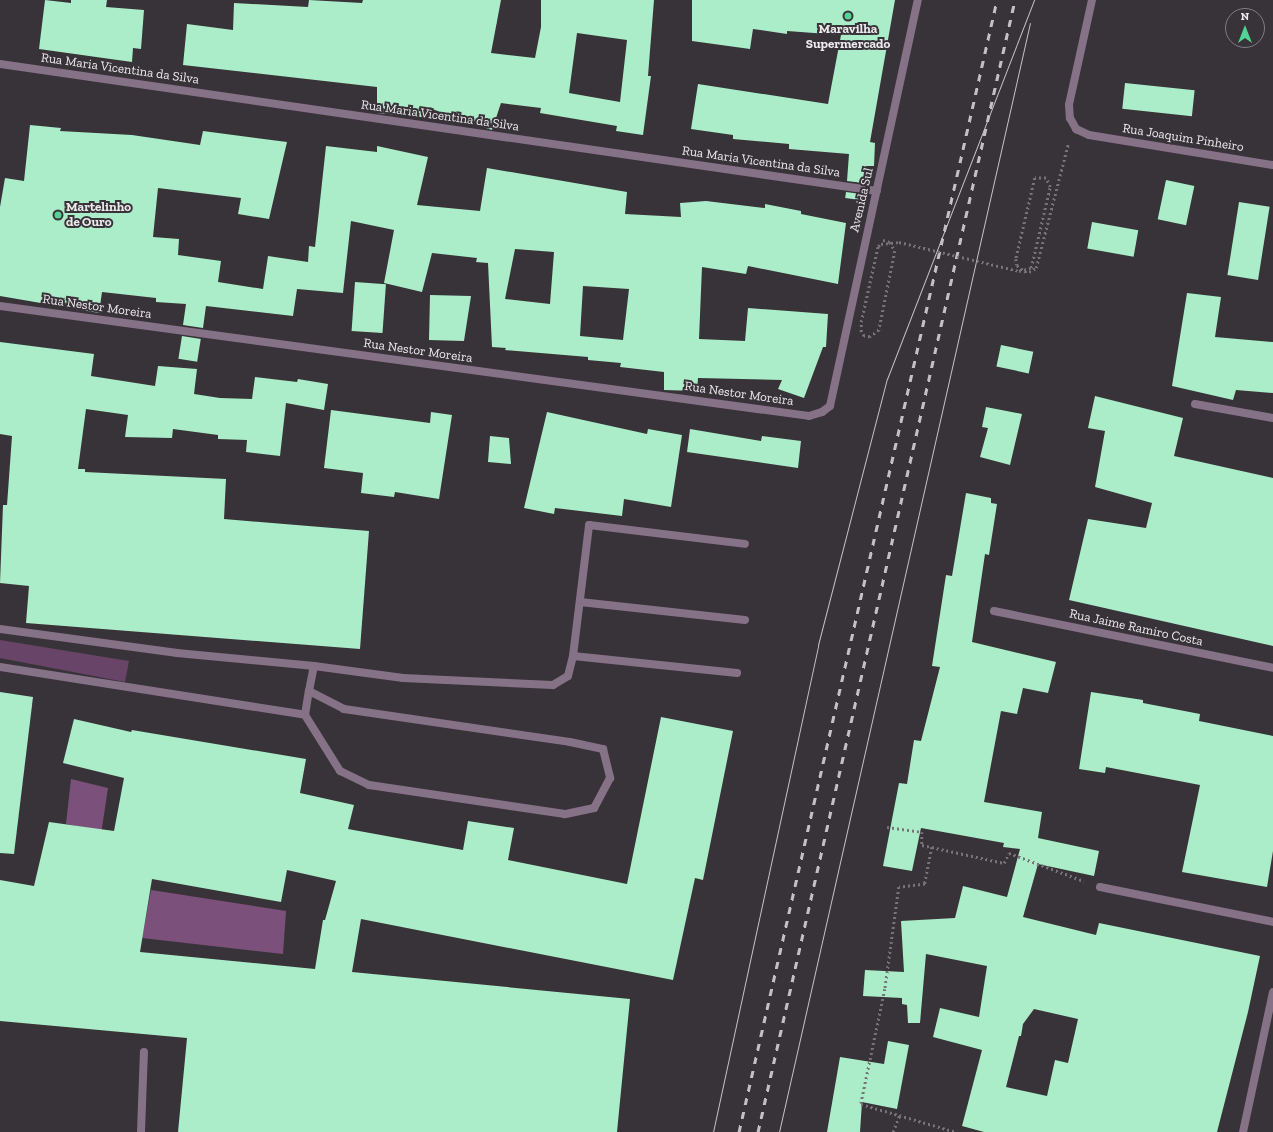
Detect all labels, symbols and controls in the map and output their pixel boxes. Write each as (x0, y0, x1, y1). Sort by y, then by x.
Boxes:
north arrow (1225, 8, 1265, 48)
text: N (1241, 10, 1249, 23)
marker: Maravilha Supermercado (843, 11, 853, 21)
place label: Maravilha Supermercado (806, 22, 890, 53)
street label: Rua Maria Vicentina da Silva (40, 50, 200, 88)
street label: Rua Maria Vicentina da Silva (360, 97, 520, 135)
street label: Rua Joaquim Pinheiro (1121, 121, 1245, 155)
street label: Rua Maria Vicentina da Silva (681, 143, 841, 181)
street label: Avenida Sul (847, 166, 877, 234)
place label: Martelinho de Ouro (66, 200, 131, 231)
marker: Martelinho de Ouro (53, 210, 63, 220)
street label: Rua Nestor Moreira (41, 292, 153, 322)
street label: Rua Nestor Moreira (362, 336, 474, 366)
street label: Rua Nestor Moreira (683, 379, 795, 409)
street label: Rua Jaime Ramiro Costa (1068, 606, 1204, 650)

